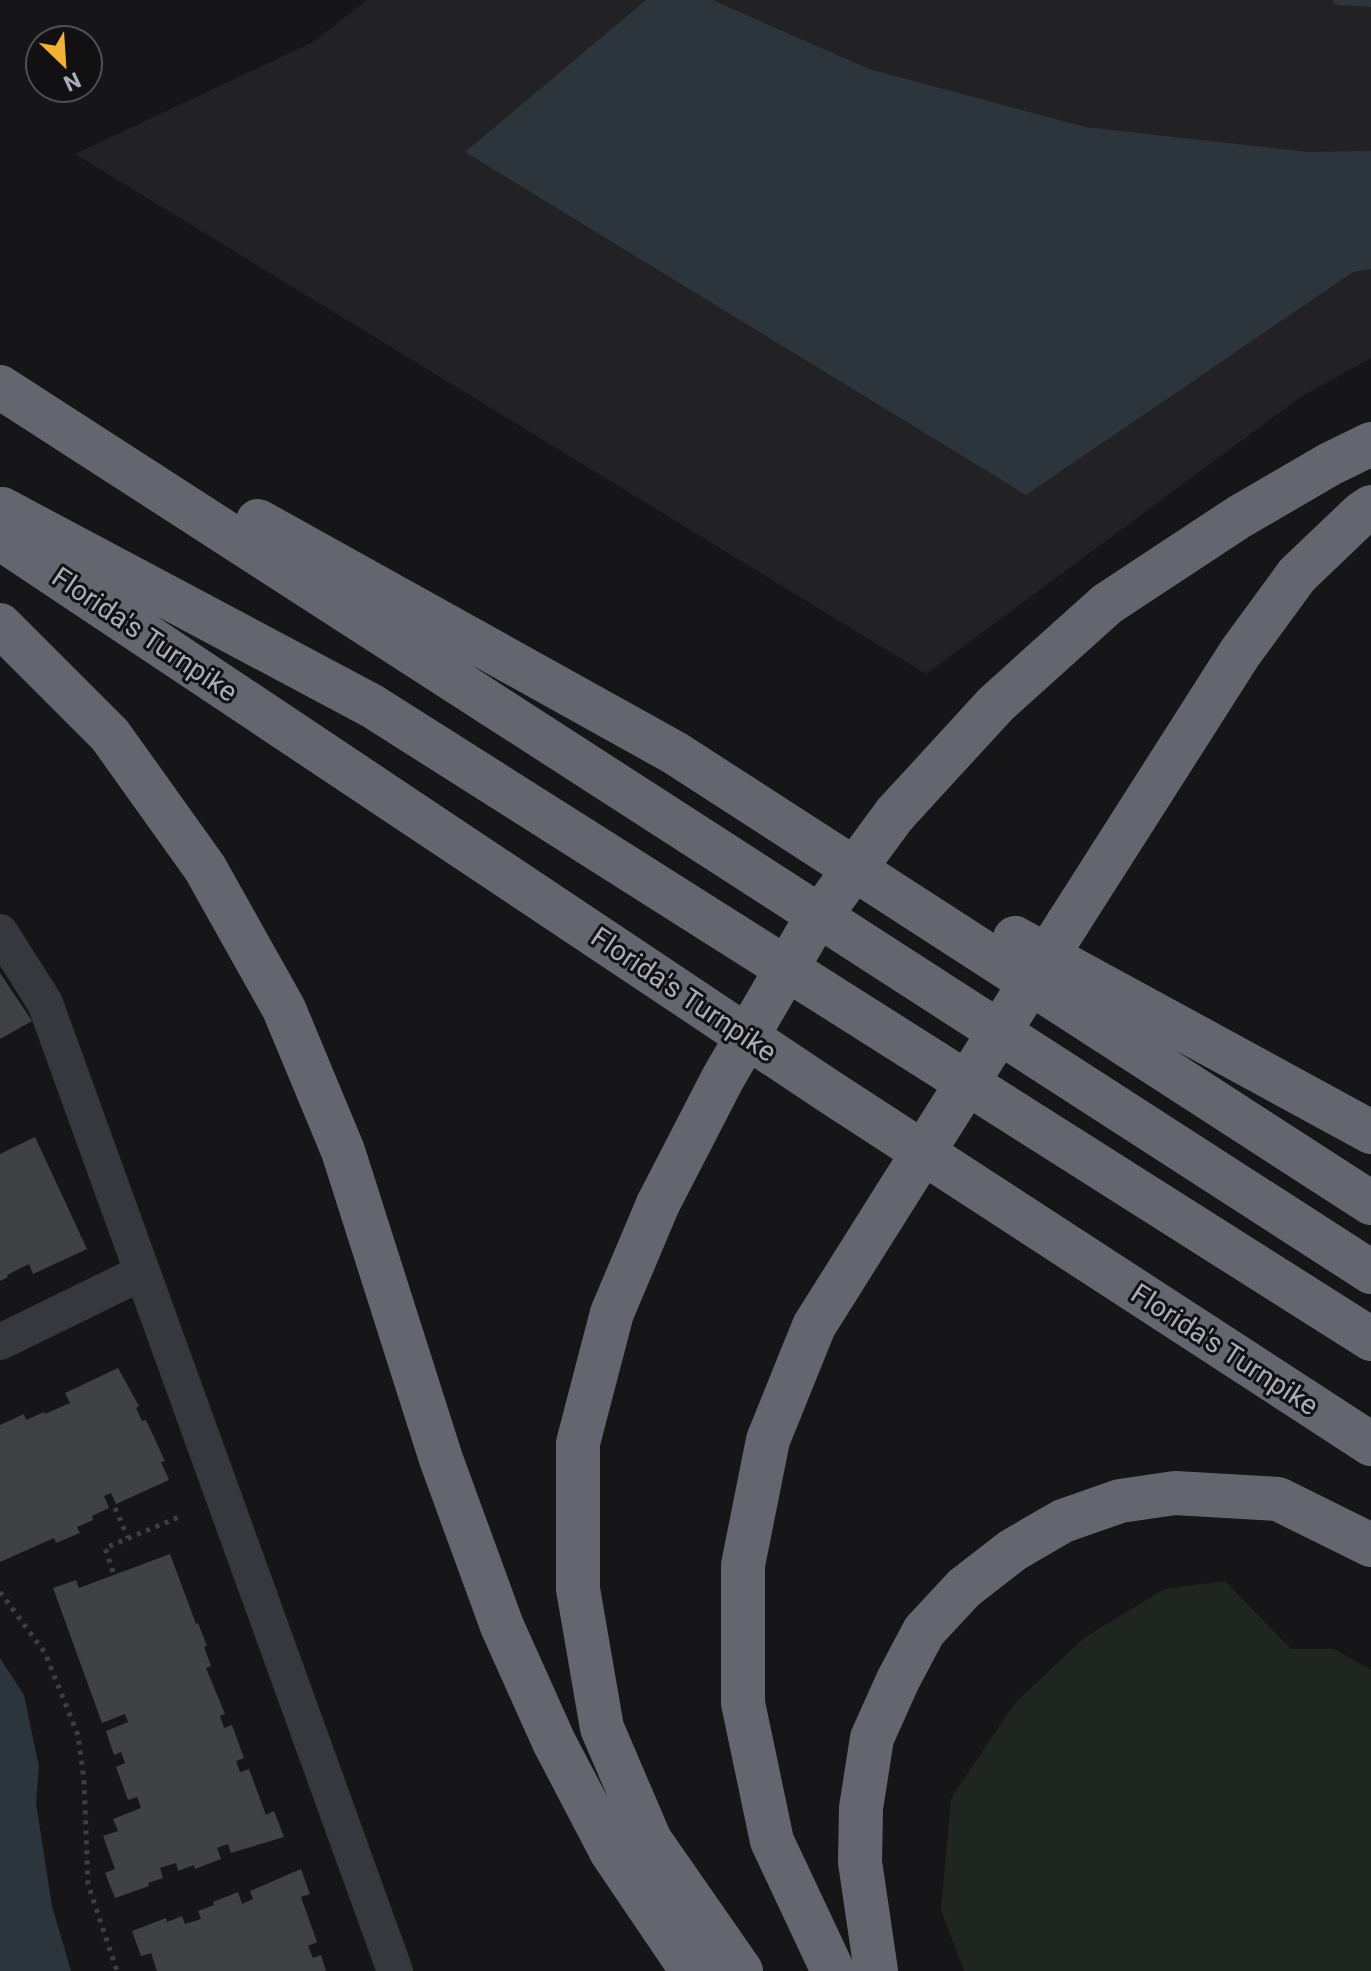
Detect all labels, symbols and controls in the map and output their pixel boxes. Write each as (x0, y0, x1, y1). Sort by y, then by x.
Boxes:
north arrow (24, 24, 104, 104)
text: N (60, 67, 85, 96)
street label: Florida's Turnpike (46, 560, 244, 709)
street label: Florida's Turnpike (585, 920, 783, 1069)
street label: Florida's Turnpike (1125, 1277, 1324, 1422)

